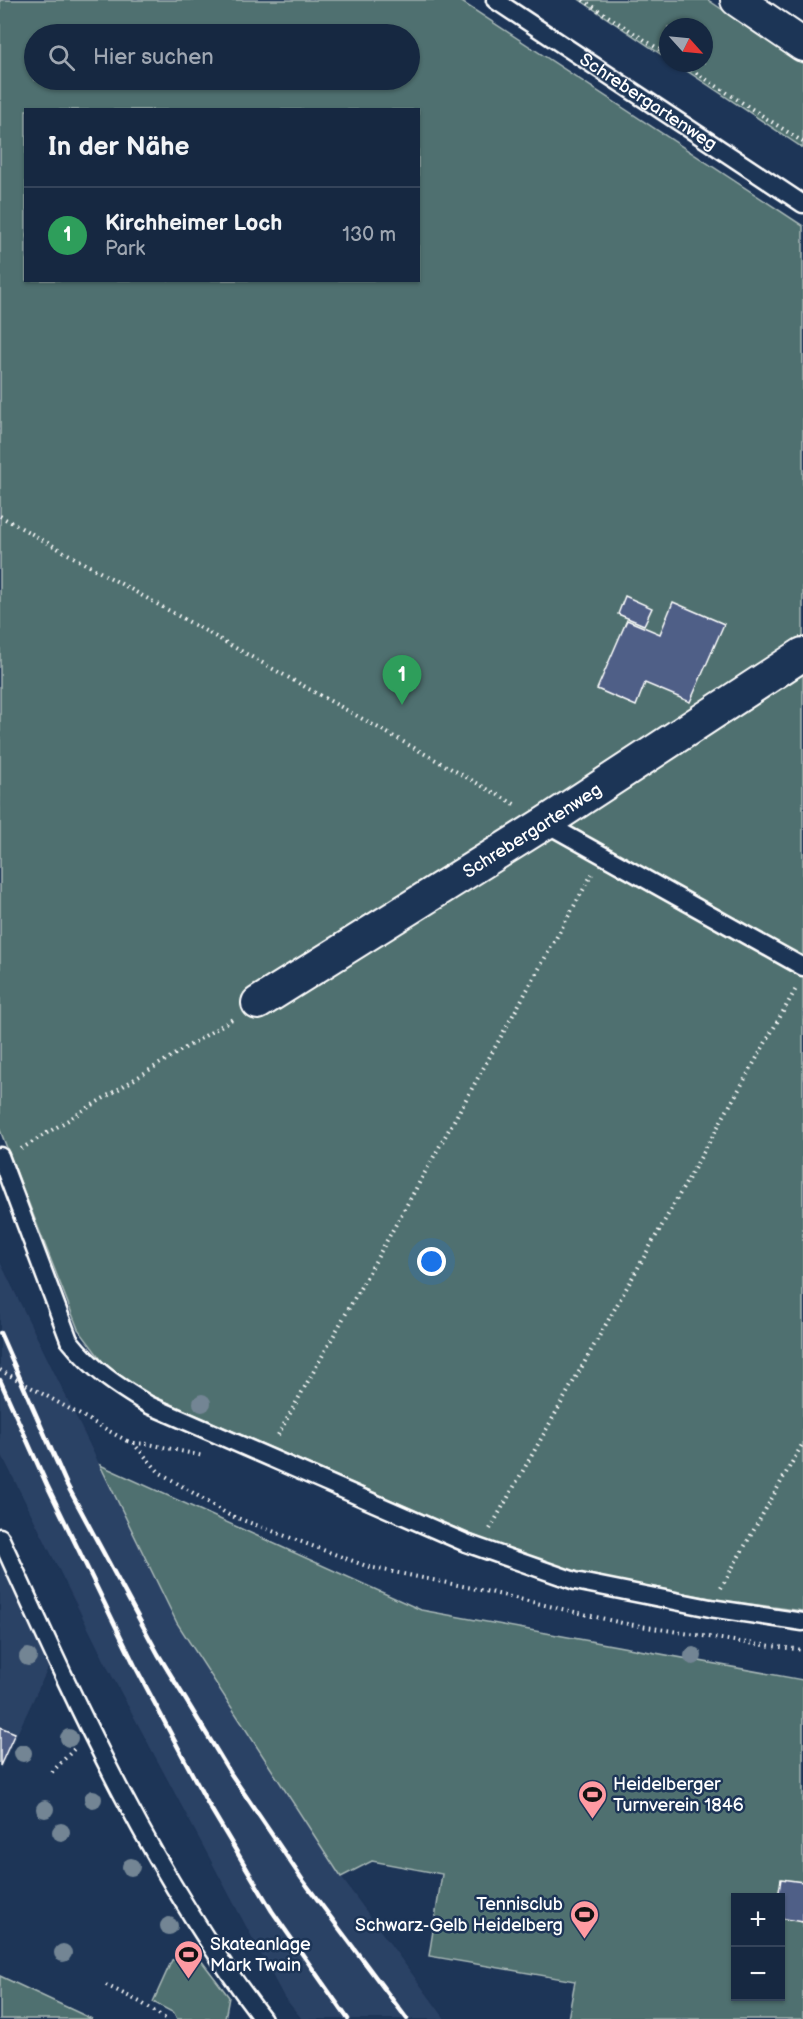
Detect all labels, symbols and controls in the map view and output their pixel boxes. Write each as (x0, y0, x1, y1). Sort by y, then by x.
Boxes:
north arrow (659, 18, 713, 72)
search box (24, 24, 420, 90)
icon: search (45, 41, 78, 74)
text: Hier suchen (93, 44, 214, 71)
street label: Schrebergartenweg (576, 49, 721, 155)
text: In der Nähe (48, 132, 190, 163)
text: Kirchheimer Loch (105, 210, 282, 237)
text: 1 (63, 223, 72, 247)
text: 130 m (342, 223, 396, 247)
text: Park (105, 237, 145, 261)
pin: 1 (382, 656, 422, 705)
street label: Schrebergartenweg (459, 779, 606, 883)
your location (417, 1247, 446, 1276)
place label: Heidelberger Turnverein 1846 (613, 1774, 744, 1816)
sports icon: Heidelberger Turnverein 1846 (576, 1778, 608, 1820)
map controls (731, 1893, 785, 2001)
button: + (731, 1893, 785, 1947)
place label: Tennisclub Schwarz-Gelb Heidelberg (355, 1894, 563, 1936)
sports icon: Tennisclub Schwarz-Gelb Heidelberg (568, 1898, 600, 1940)
place label: Skateanlage Mark Twain (210, 1934, 311, 1976)
sports icon: Skateanlage Mark Twain (173, 1938, 205, 1980)
button: − (731, 1947, 785, 2001)

